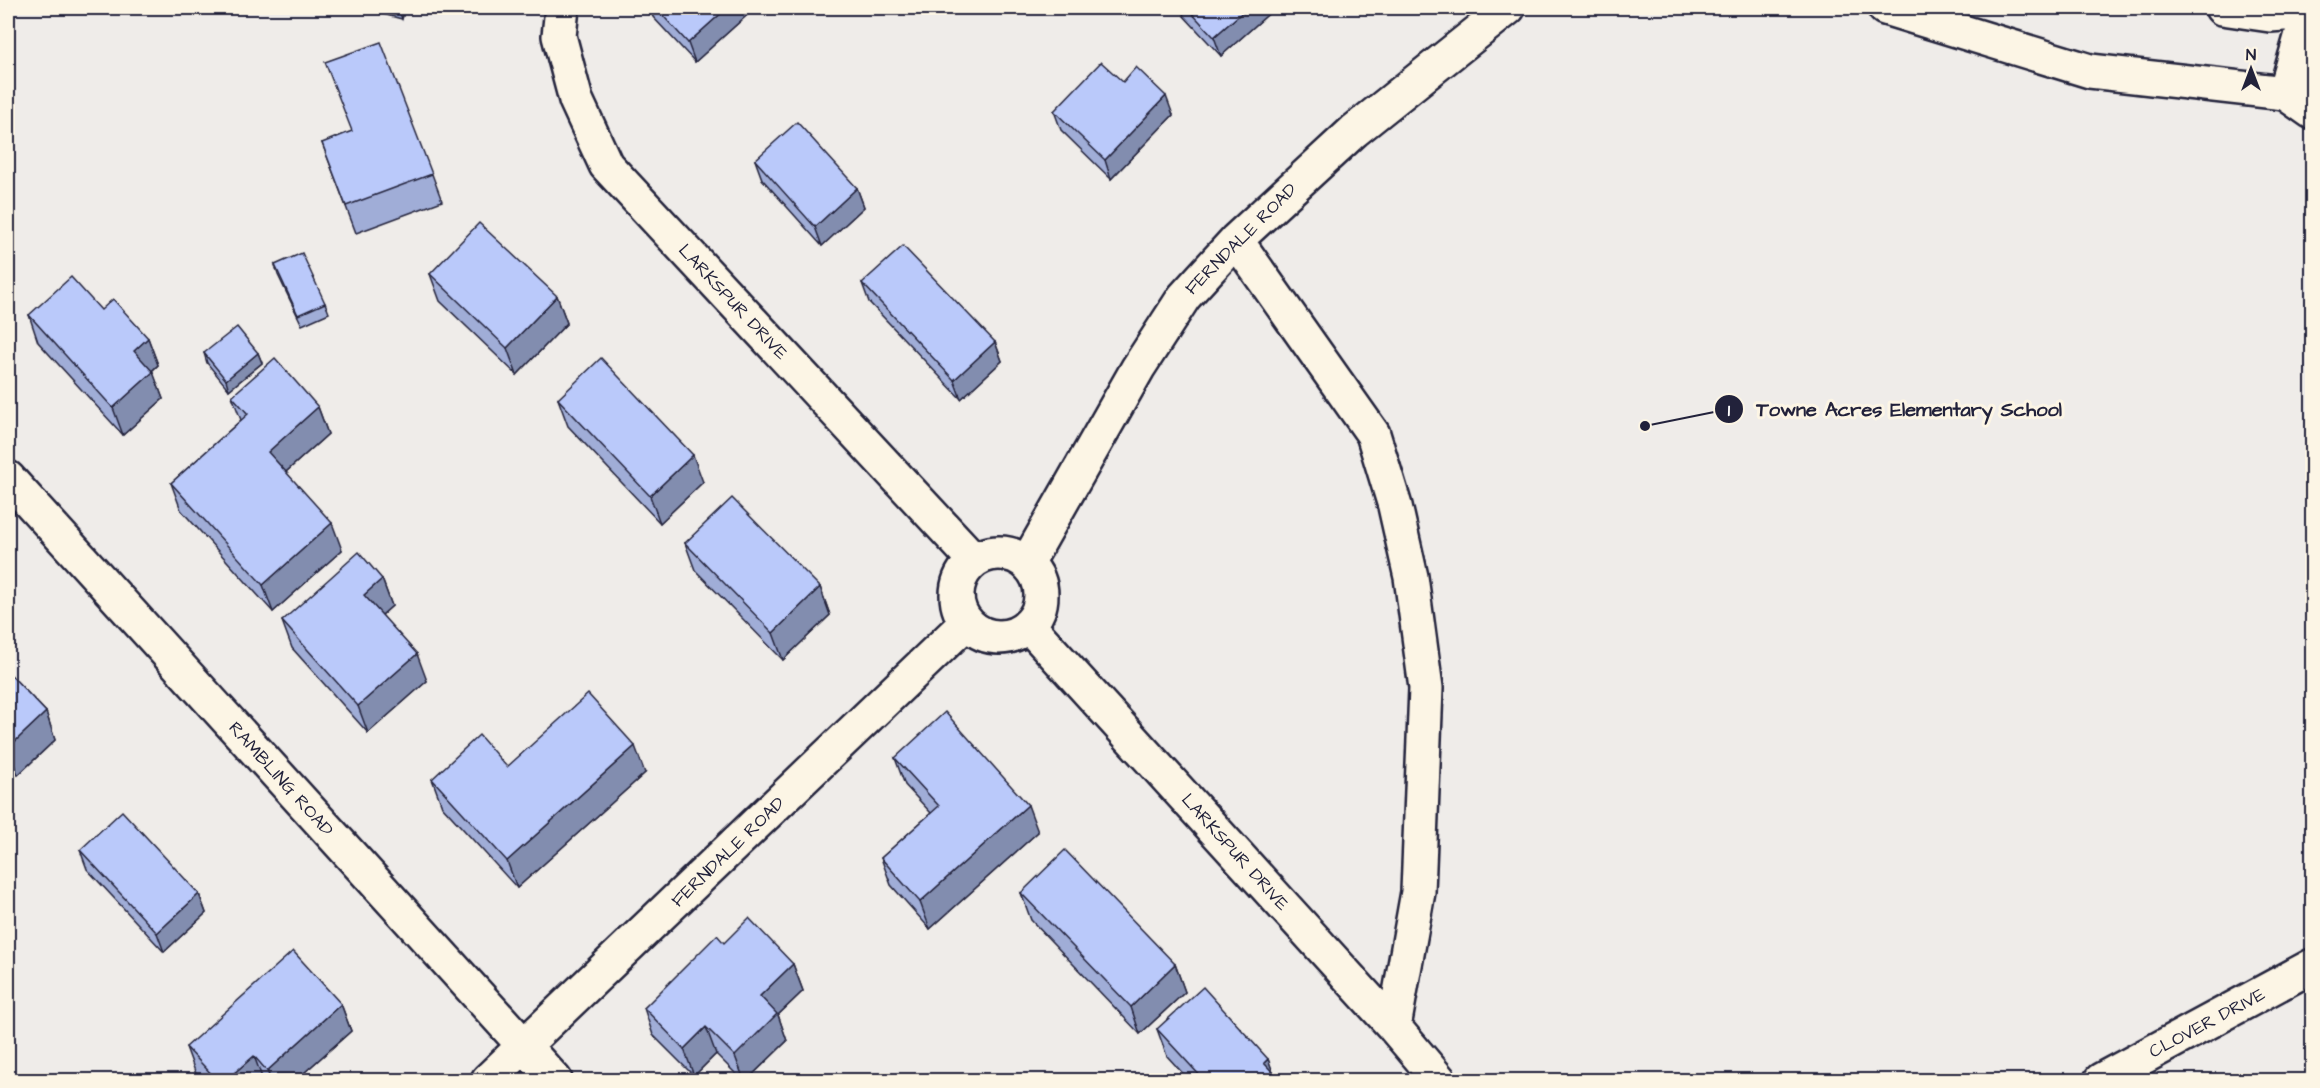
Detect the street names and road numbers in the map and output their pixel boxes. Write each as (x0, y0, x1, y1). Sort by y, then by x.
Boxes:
street label: FERNDALE ROAD (1180, 177, 1303, 300)
street label: LARKSPUR DRIVE (673, 239, 794, 366)
street label: RAMBLING ROAD (223, 716, 339, 842)
street label: LARKSPUR DRIVE (1175, 788, 1295, 916)
street label: FERNDALE ROAD (666, 791, 790, 913)
street label: CLOVER DRIVE (2144, 982, 2270, 1064)

